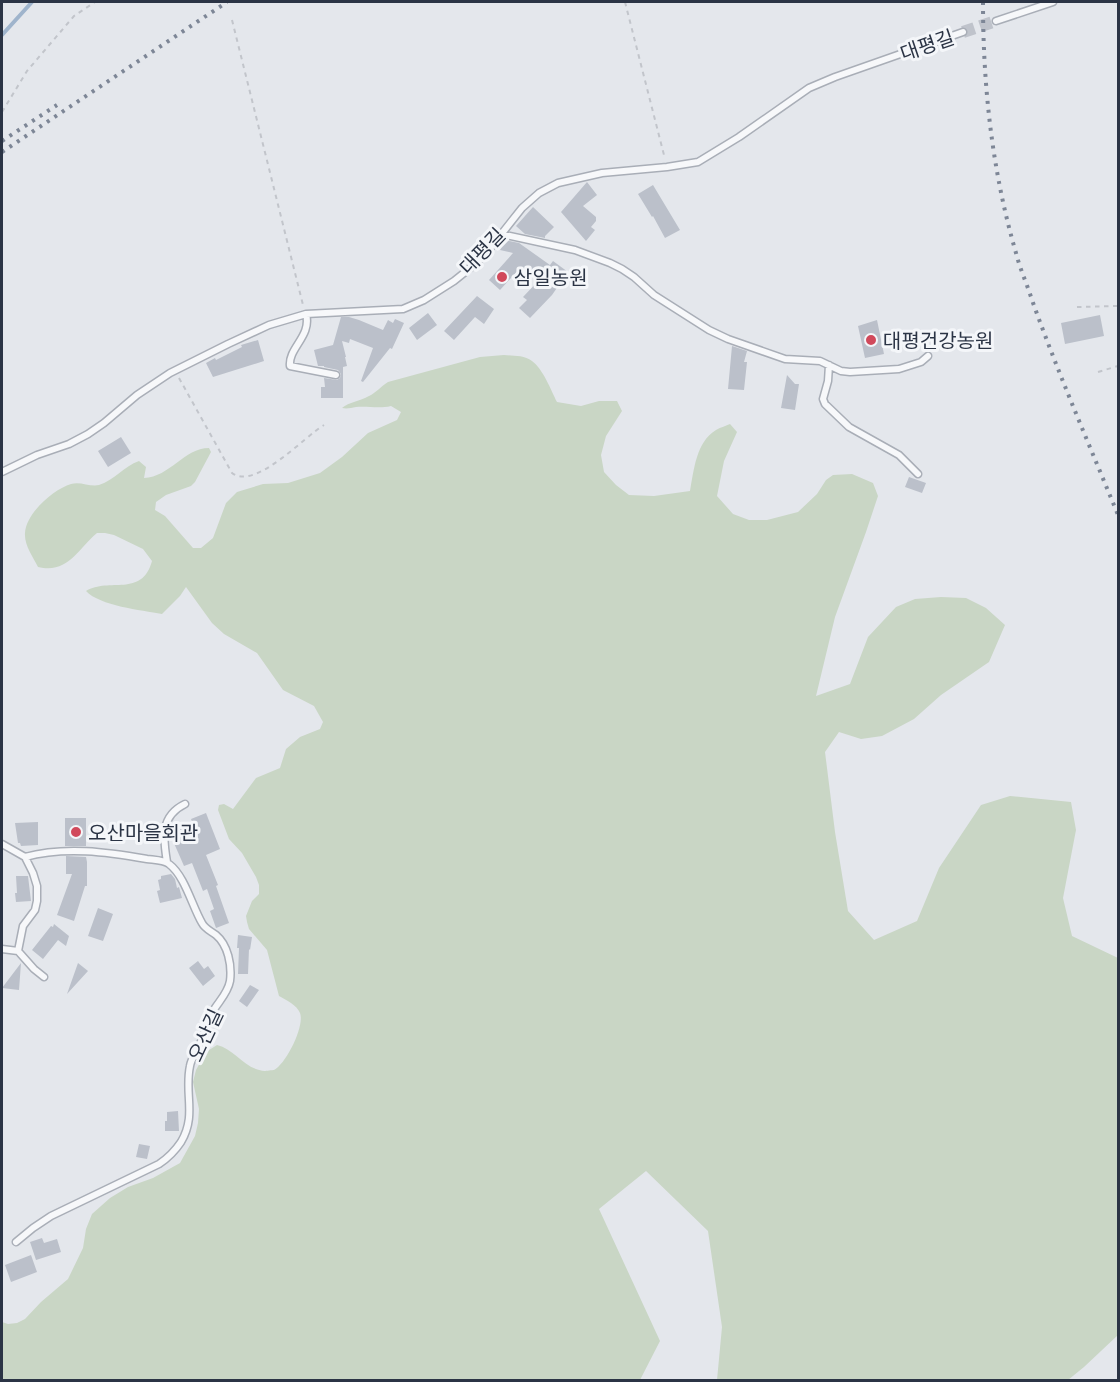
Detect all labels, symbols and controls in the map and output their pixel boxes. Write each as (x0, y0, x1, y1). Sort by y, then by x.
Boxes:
street label: 대평길 (897, 24, 957, 66)
street label: 대평길 (454, 222, 510, 280)
place label: 삼일농원 (514, 265, 588, 290)
marker: 삼일농원 (495, 270, 509, 284)
place label: 대평건강농원 (883, 328, 993, 353)
marker: 대평건강농원 (864, 333, 878, 347)
place label: 오산마을회관 (88, 820, 198, 845)
marker: 오산마을회관 (69, 825, 83, 839)
street label: 오산길 (182, 1005, 228, 1065)

